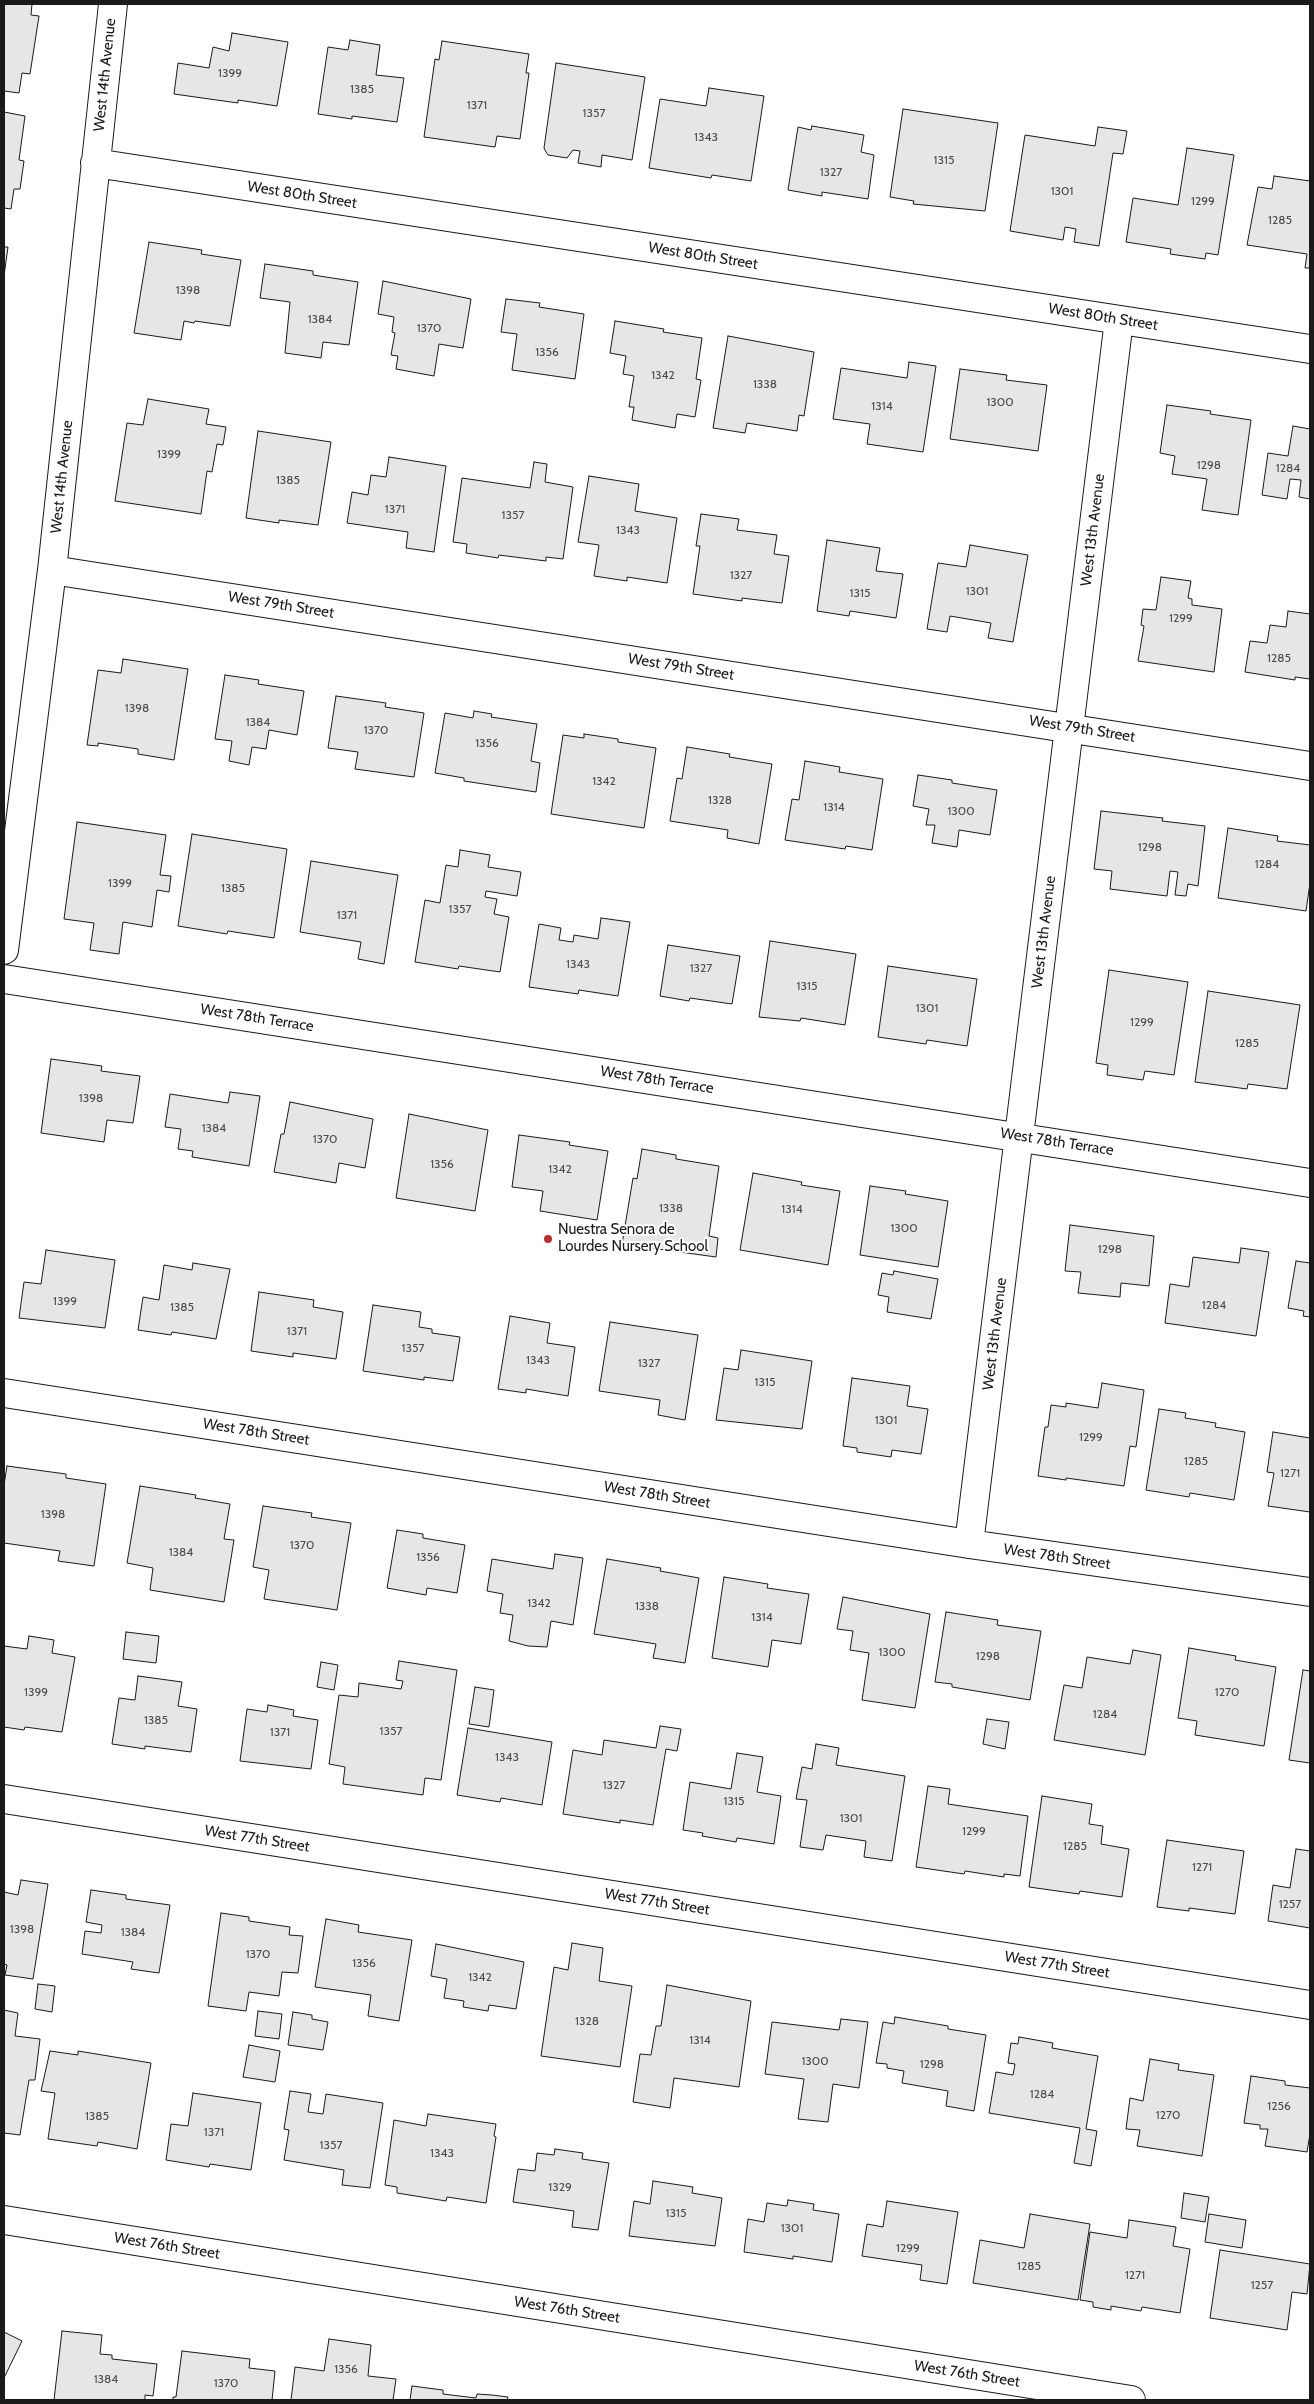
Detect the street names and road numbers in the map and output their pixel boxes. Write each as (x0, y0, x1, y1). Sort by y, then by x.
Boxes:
street label: West 14th Avenue (90, 18, 120, 132)
street label: West 80th Street (246, 177, 358, 213)
street label: West 80th Street (647, 238, 759, 274)
street label: West 80th Street (1047, 299, 1159, 335)
street label: West 14th Avenue (47, 420, 77, 534)
street label: West 13th Avenue (1077, 473, 1109, 587)
street label: West 79th Street (227, 588, 335, 622)
street label: West 79th Street (627, 650, 735, 684)
street label: West 79th Street (1028, 712, 1136, 746)
street label: West 13th Avenue (1028, 875, 1060, 989)
street label: West 78th Terrace (199, 1000, 315, 1036)
street label: West 78th Terrace (599, 1062, 715, 1098)
street label: West 78th Terrace (999, 1124, 1115, 1160)
street label: West 13th Avenue (979, 1277, 1011, 1391)
street label: West 78th Street (201, 1415, 311, 1449)
street label: West 78th Street (602, 1478, 712, 1512)
street label: West 78th Street (1002, 1541, 1112, 1573)
street label: West 77th Street (203, 1822, 311, 1856)
street label: West 77th Street (603, 1885, 711, 1919)
street label: West 77th Street (1003, 1948, 1111, 1982)
street label: West 76th Street (113, 2229, 221, 2263)
street label: West 76th Street (513, 2293, 621, 2327)
street label: West 76th Street (913, 2357, 1021, 2391)

